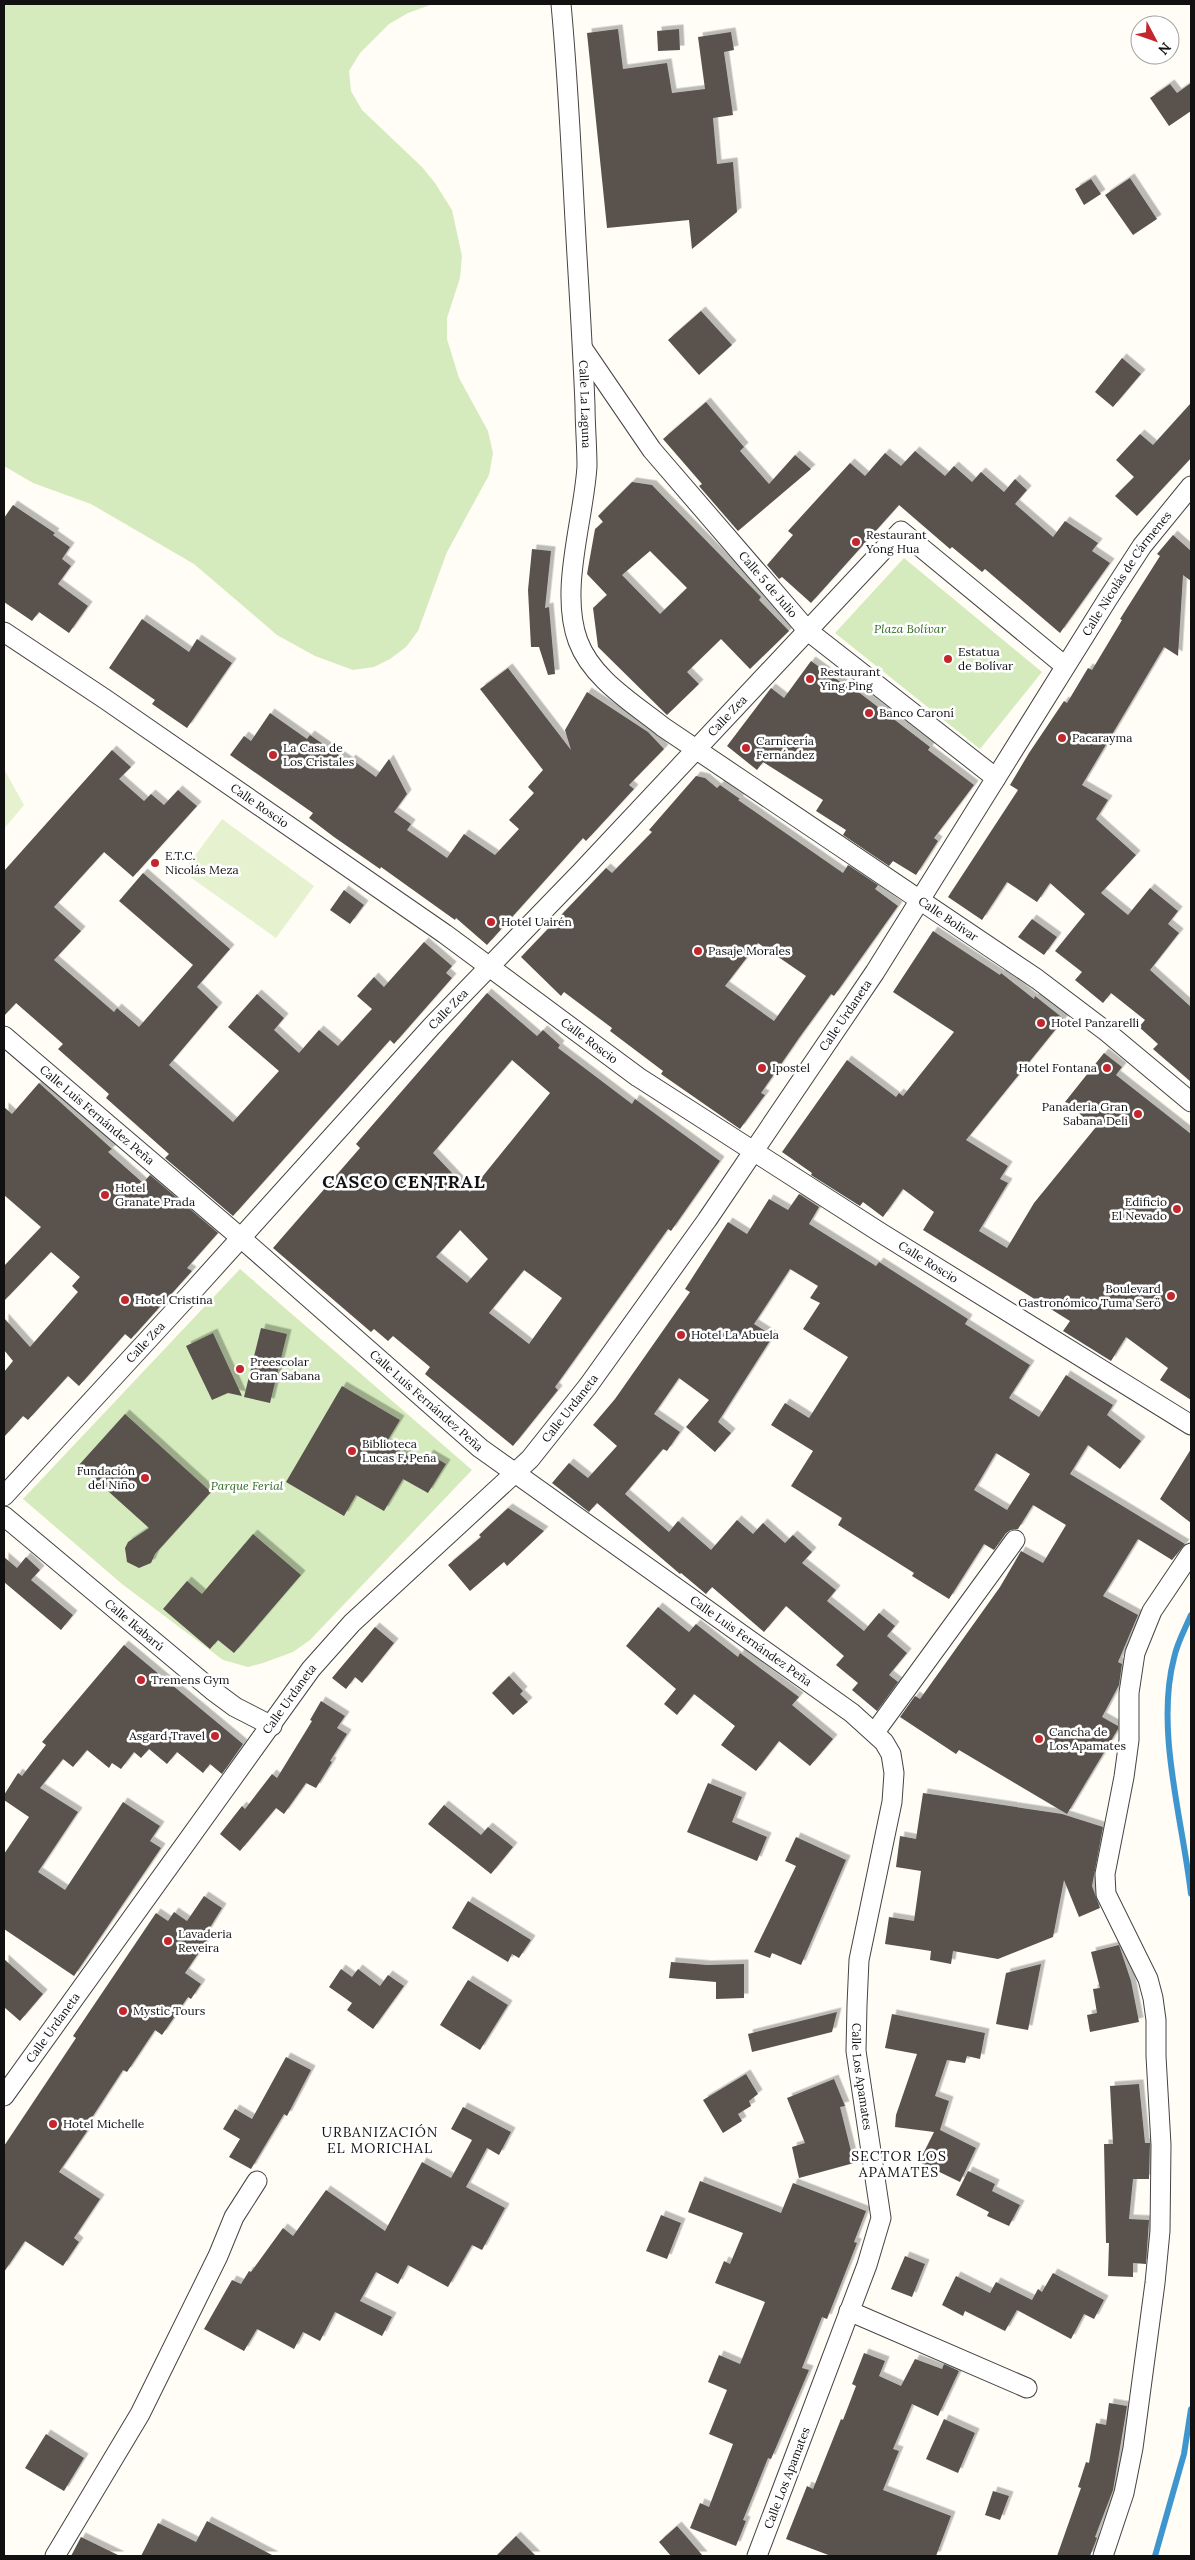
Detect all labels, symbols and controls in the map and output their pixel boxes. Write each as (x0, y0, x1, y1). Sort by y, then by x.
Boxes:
north arrow (1130, 15, 1180, 65)
text: N (1154, 39, 1175, 59)
street label: Calle La Laguna (576, 360, 595, 449)
street label: Calle Nicolás de Cármenes (1078, 508, 1175, 639)
place label: Restaurant Yong Hua (865, 527, 927, 556)
marker: Restaurant Yong Hua (850, 536, 862, 548)
street label: Calle 5 de Julio (736, 548, 801, 620)
park label: Plaza Bolívar (874, 621, 946, 636)
place label: Estatua de Bolívar (958, 644, 1014, 673)
marker: Estatua de Bolívar (942, 653, 954, 665)
place label: Restaurant Ying Ping (819, 664, 881, 693)
marker: Restaurant Ying Ping (804, 673, 816, 685)
street label: Calle Zea (704, 692, 750, 739)
place label: Banco Caroní (879, 705, 954, 720)
marker: Banco Caroní (863, 707, 875, 719)
place label: Pacarayma (1072, 730, 1132, 745)
marker: Pacarayma (1056, 732, 1068, 744)
place label: Carnicería Fernández (756, 733, 815, 762)
place label: La Casa de Los Cristales (283, 740, 355, 769)
marker: Carnicería Fernández (740, 742, 752, 754)
marker: La Casa de Los Cristales (267, 749, 279, 761)
street label: Calle Roscio (228, 780, 292, 831)
place label: E.T.C. Nicolás Meza (165, 848, 239, 877)
marker: E.T.C. Nicolás Meza (149, 857, 161, 869)
street label: Calle Bolívar (915, 893, 982, 945)
place label: Hotel Uairén (501, 914, 572, 929)
marker: Hotel Uairén (485, 916, 497, 928)
place label: Pasaje Morales (708, 943, 791, 958)
marker: Pasaje Morales (692, 945, 704, 957)
street label: Calle Urdaneta (816, 977, 875, 1054)
street label: Calle Zea (425, 985, 471, 1032)
street label: Calle Roscio (558, 1014, 621, 1067)
place label: Hotel Panzarelli (1051, 1015, 1139, 1030)
marker: Hotel Panzarelli (1035, 1017, 1047, 1029)
place label: Ipostel (772, 1060, 810, 1075)
place label: Hotel Fontana (1018, 1060, 1097, 1075)
street label: Calle Luis Fernández Peña (37, 1062, 158, 1168)
marker: Ipostel (756, 1062, 768, 1074)
marker: Hotel Fontana (1101, 1062, 1113, 1074)
place label: Panaderia Gran Sabana Deli (1042, 1099, 1128, 1128)
marker: Panaderia Gran Sabana Deli (1132, 1108, 1144, 1120)
district label: CASCO CENTRAL (322, 1170, 486, 1193)
place label: Hotel Granate Prada (115, 1180, 195, 1209)
marker: Hotel Granate Prada (99, 1189, 111, 1201)
place label: Edificio El Nevado (1111, 1194, 1167, 1223)
marker: Edificio El Nevado (1171, 1203, 1183, 1215)
street label: Calle Roscio (896, 1238, 961, 1286)
place label: Boulevard Gastronómico Tuma Serö (1018, 1281, 1161, 1310)
marker: Boulevard Gastronómico Tuma Serö (1165, 1290, 1177, 1302)
place label: Hotel Cristina (135, 1292, 213, 1307)
marker: Hotel Cristina (119, 1294, 131, 1306)
street label: Calle Zea (123, 1318, 168, 1366)
place label: Hotel La Abuela (691, 1327, 779, 1342)
marker: Hotel La Abuela (675, 1329, 687, 1341)
street label: Calle Luis Fernández Peña (367, 1347, 486, 1454)
place label: Preescolar Gran Sabana (250, 1354, 321, 1383)
marker: Preescolar Gran Sabana (234, 1363, 246, 1375)
street label: Calle Urdaneta (538, 1371, 601, 1445)
place label: Biblioteca Lucas F. Peña (362, 1436, 436, 1465)
marker: Biblioteca Lucas F. Peña (346, 1445, 358, 1457)
place label: Fundación del Niño (77, 1463, 135, 1492)
marker: Fundación del Niño (139, 1472, 151, 1484)
park label: Parque Ferial (211, 1478, 284, 1493)
street label: Calle Luis Fernández Peña (687, 1592, 815, 1689)
street label: Calle Ikabarú (102, 1596, 168, 1654)
street label: Calle Urdaneta (259, 1660, 319, 1737)
place label: Tremens Gym (151, 1672, 230, 1687)
marker: Tremens Gym (135, 1674, 147, 1686)
place label: Cancha de Los Apamates (1049, 1724, 1127, 1753)
place label: Asgard Travel (128, 1728, 205, 1743)
marker: Asgard Travel (209, 1730, 221, 1742)
marker: Cancha de Los Apamates (1033, 1733, 1045, 1745)
place label: Lavaderia Reveira (178, 1926, 232, 1955)
marker: Lavaderia Reveira (162, 1935, 174, 1947)
street label: Calle Urdaneta (22, 1989, 83, 2066)
place label: Mystic Tours (133, 2003, 206, 2018)
marker: Mystic Tours (117, 2005, 129, 2017)
street label: Calle Los Apamates (849, 2023, 876, 2131)
place label: Hotel Michelle (63, 2116, 145, 2131)
marker: Hotel Michelle (47, 2118, 59, 2130)
district label: URBANIZACIÓN EL MORICHAL (322, 2123, 438, 2157)
district label: SECTOR LOS APAMATES (851, 2147, 947, 2181)
street label: Calle Los Apamates (760, 2424, 813, 2531)

